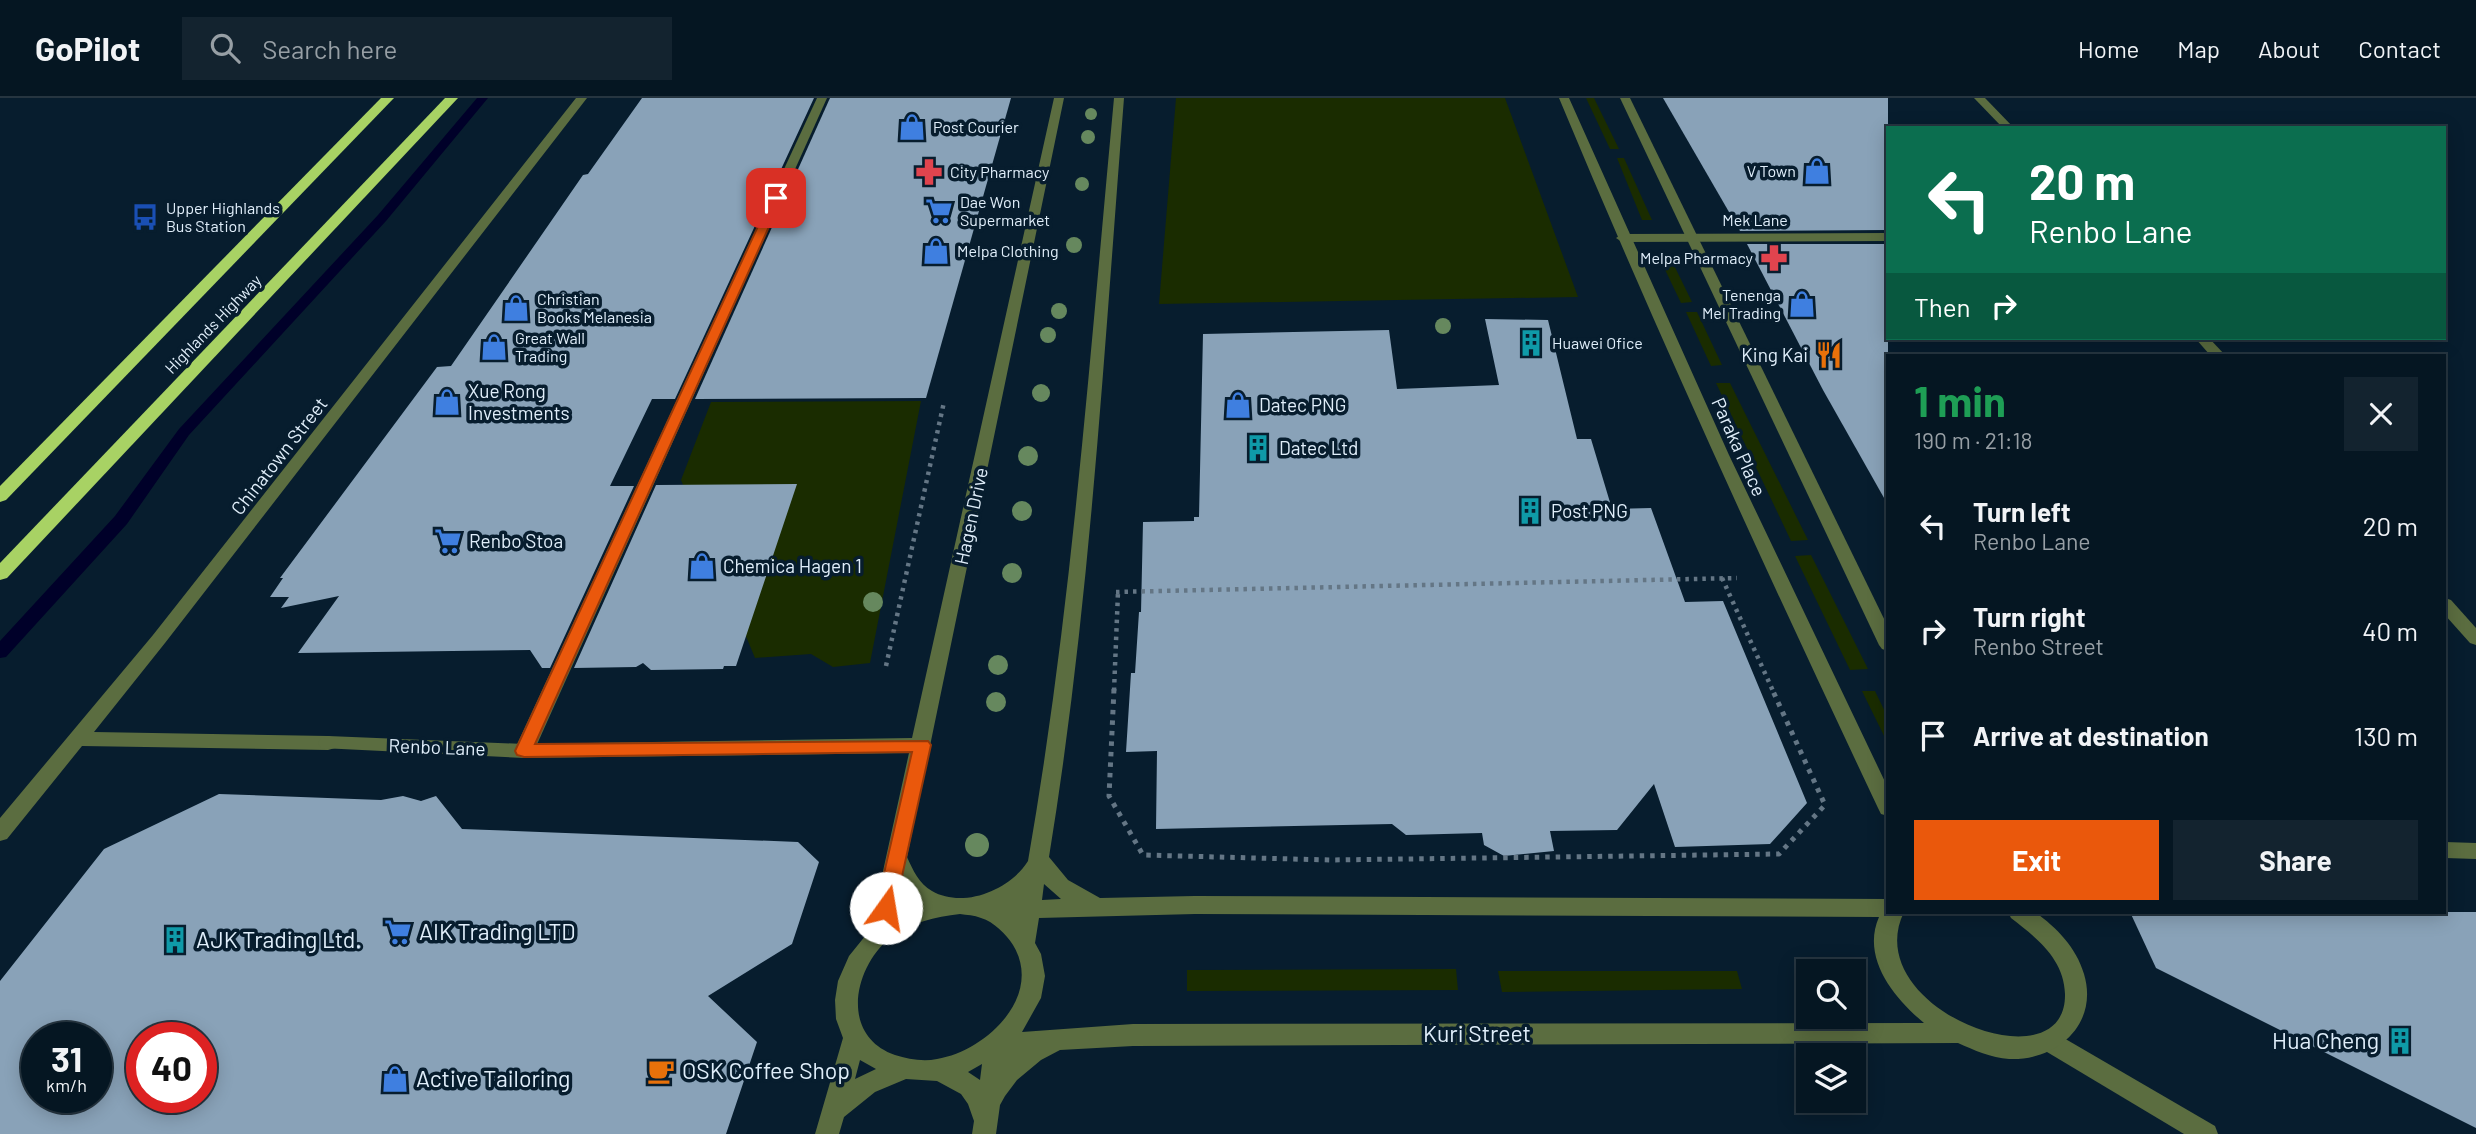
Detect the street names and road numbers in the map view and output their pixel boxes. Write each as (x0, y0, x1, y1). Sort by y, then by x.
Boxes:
street label: Mek Lane (1722, 210, 1788, 229)
street label: Highlands Highway (161, 270, 265, 377)
street label: Chinatown Street (226, 392, 332, 519)
street label: Paraka Place (1707, 394, 1771, 500)
street label: Hagen Drive (949, 465, 992, 567)
street label: Renbo Lane (388, 733, 486, 760)
street label: Kuri Street (1423, 1019, 1531, 1047)

